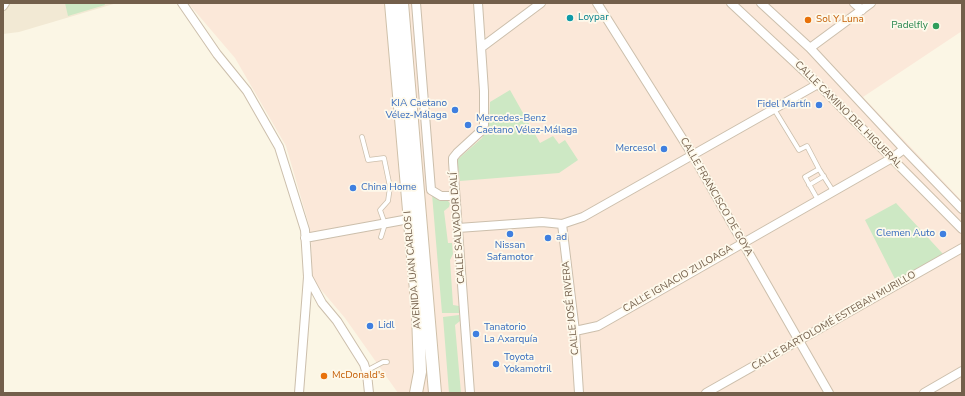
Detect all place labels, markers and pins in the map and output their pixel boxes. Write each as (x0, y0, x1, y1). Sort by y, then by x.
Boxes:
place label: Loypar (578, 12, 609, 24)
marker: Loypar (565, 13, 575, 23)
place label: Sol Y Luna (816, 14, 864, 26)
marker: Sol Y Luna (803, 15, 813, 25)
place label: Padelfly (891, 20, 928, 32)
marker: Padelfly (931, 21, 941, 31)
place label: KIA Caetano Vélez-Málaga (385, 98, 447, 122)
place label: Fidel Martín (757, 99, 811, 111)
marker: Fidel Martín (814, 100, 824, 110)
marker: KIA Caetano Vélez-Málaga (450, 105, 460, 115)
place label: Mercedes-Benz Caetano Vélez-Málaga (476, 113, 577, 136)
marker: Mercedes-Benz Caetano Vélez-Málaga (463, 120, 473, 130)
place label: Mercesol (615, 143, 656, 155)
marker: Mercesol (659, 144, 669, 154)
place label: China Home (361, 182, 416, 194)
marker: China Home (348, 183, 358, 193)
place label: Clemen Auto (876, 228, 935, 240)
marker: Nissan Safamotor (505, 229, 515, 239)
marker: Clemen Auto (938, 229, 948, 239)
place label: ad (556, 232, 567, 244)
marker: ad (543, 233, 553, 243)
place label: Nissan Safamotor (487, 240, 533, 264)
place label: Lidl (378, 320, 395, 332)
marker: Lidl (365, 321, 375, 331)
place label: Tanatorio La Axarquía (484, 322, 537, 346)
marker: Tanatorio La Axarquía (471, 329, 481, 339)
place label: Toyota Yokamotril (504, 352, 551, 376)
marker: Toyota Yokamotril (491, 359, 501, 369)
place label: McDonald's (332, 370, 385, 382)
marker: McDonald's (319, 371, 329, 381)

